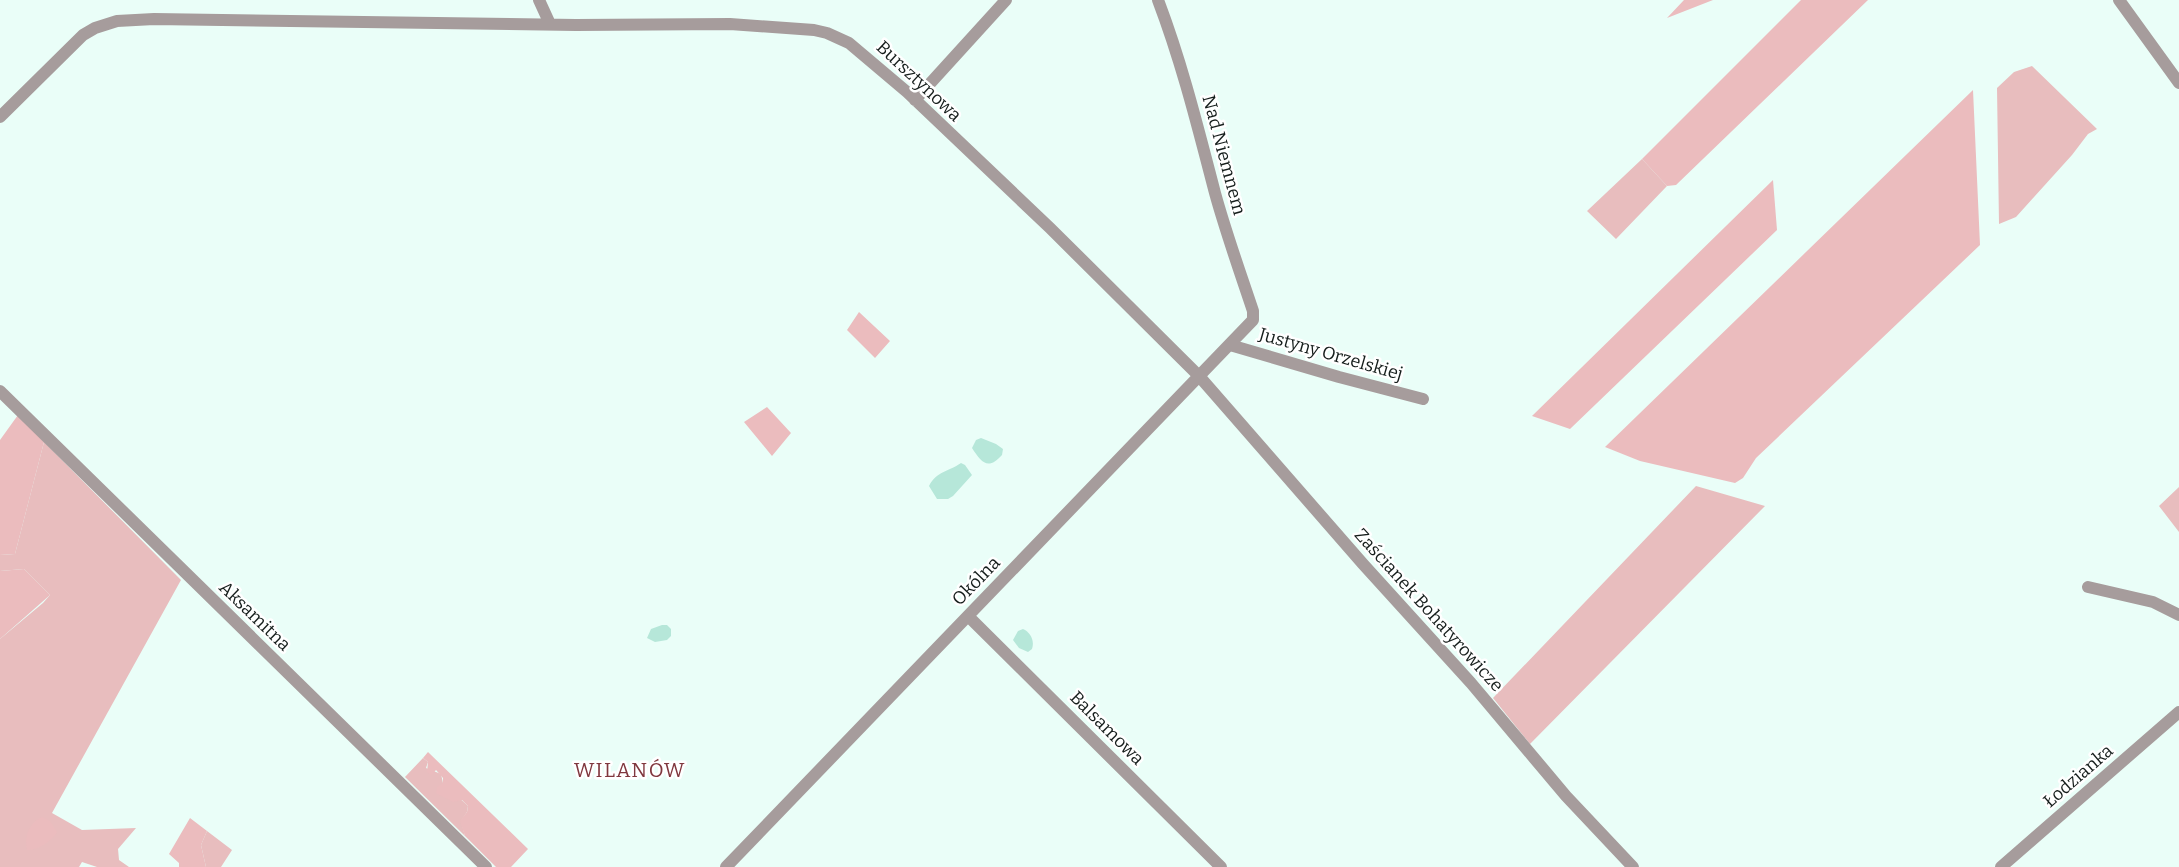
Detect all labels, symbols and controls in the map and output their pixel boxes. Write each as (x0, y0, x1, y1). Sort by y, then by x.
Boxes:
street label: Bursztynowa (872, 36, 966, 126)
street label: Nad Niemnem (1197, 93, 1251, 217)
street label: Justyny Orzelskiej (1256, 323, 1405, 385)
street label: Zaścianek Bohatyrowicze (1350, 524, 1508, 696)
street label: Okólna (947, 552, 1005, 610)
street label: Aksamitna (215, 577, 295, 656)
street label: Balsamowa (1065, 686, 1149, 770)
street label: Łodzianka (2038, 740, 2118, 812)
district label: WILANÓW (574, 758, 686, 782)

